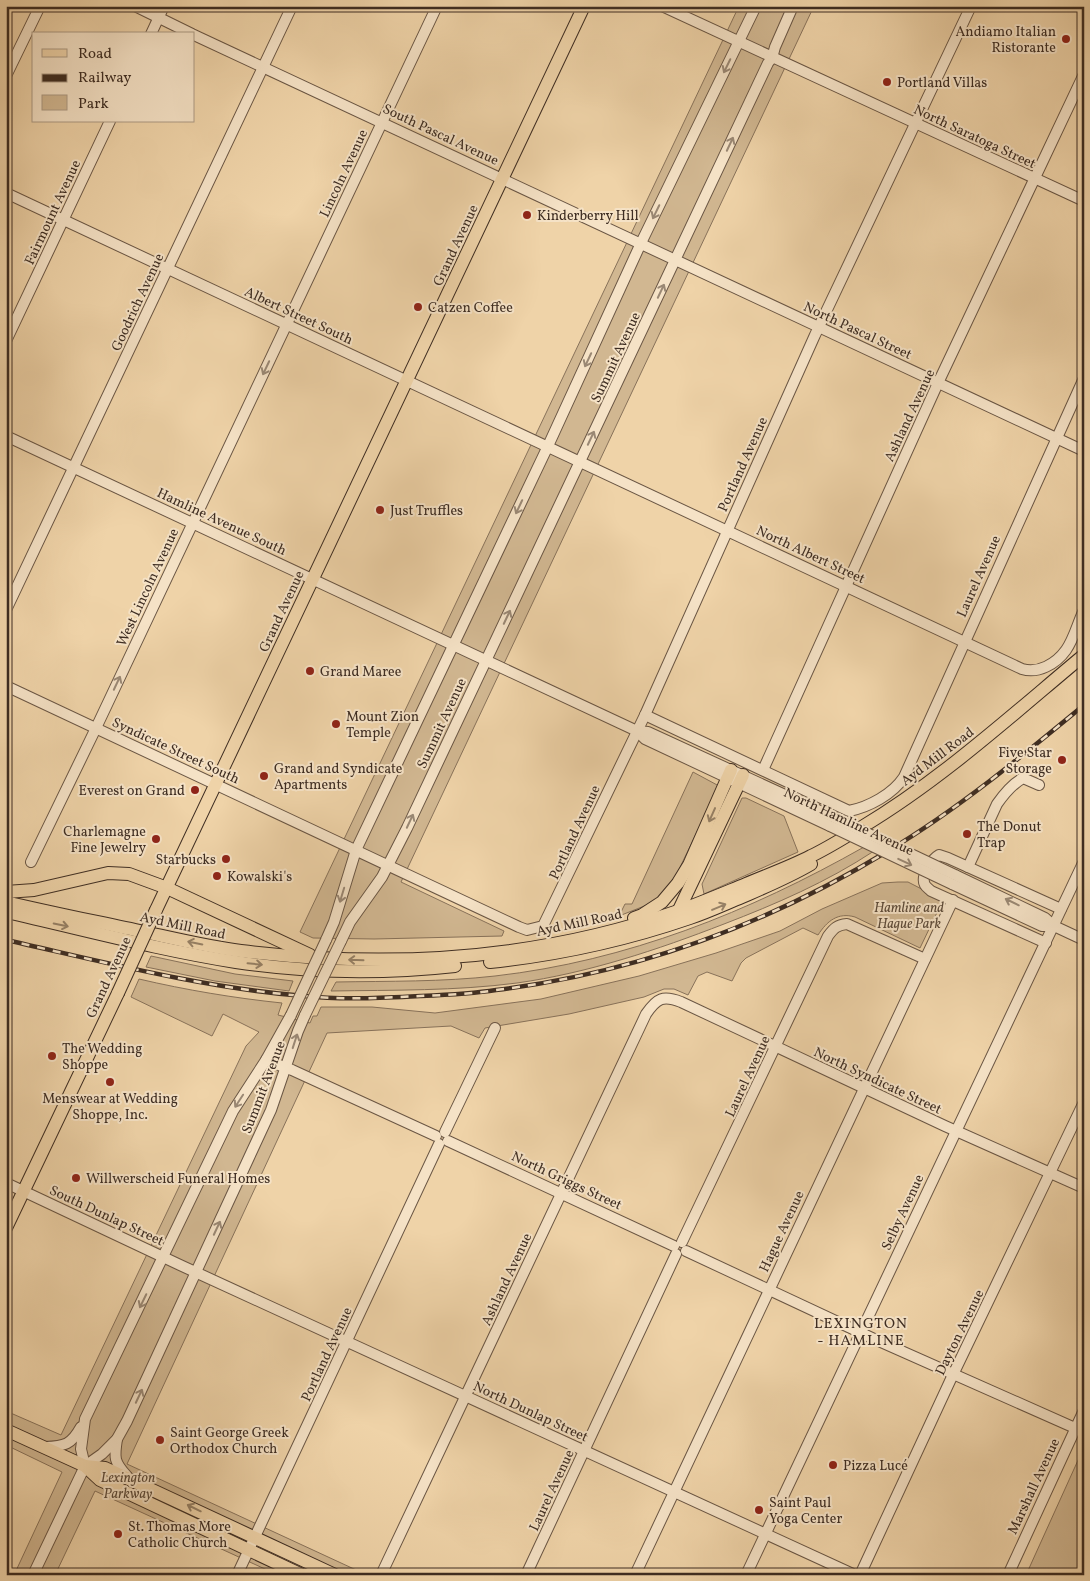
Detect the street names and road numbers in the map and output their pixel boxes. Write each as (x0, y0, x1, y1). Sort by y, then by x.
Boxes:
street label: South Pascal Avenue (379, 100, 502, 171)
street label: North Saratoga Street (910, 101, 1039, 174)
street label: Lincoln Avenue (316, 126, 373, 221)
street label: Fairmount Avenue (21, 157, 86, 268)
street label: Grand Avenue (429, 201, 484, 289)
street label: Goodrich Avenue (107, 250, 170, 355)
street label: Albert Street South (241, 283, 356, 350)
street label: North Pascal Street (800, 298, 915, 365)
street label: Summit Avenue (587, 309, 646, 406)
street label: Ashland Avenue (881, 366, 940, 465)
street label: Portland Avenue (714, 414, 773, 515)
street label: Hamline Avenue South (153, 484, 289, 561)
street label: North Albert Street (753, 522, 868, 589)
street label: West Lincoln Avenue (113, 525, 184, 650)
street label: Laurel Avenue (953, 532, 1006, 621)
street label: Grand Avenue (255, 567, 310, 655)
street label: Summit Avenue (413, 675, 472, 772)
street label: Syndicate Street South (108, 713, 242, 789)
street label: Ayd Mill Road (897, 723, 979, 791)
street label: Portland Avenue (545, 782, 606, 883)
street label: North Hamline Avenue (780, 784, 917, 861)
street label: Ayd Mill Road (535, 905, 624, 942)
street label: Ayd Mill Road (138, 908, 227, 945)
street label: Grand Avenue (82, 933, 137, 1021)
street label: Laurel Avenue (721, 1032, 776, 1121)
street label: Summit Avenue (238, 1038, 291, 1137)
street label: North Syndicate Street (810, 1043, 945, 1119)
street label: North Griggs Street (508, 1147, 625, 1215)
street label: Selby Avenue (877, 1171, 929, 1254)
street label: South Dunlap Street (46, 1181, 167, 1251)
street label: Hague Avenue (755, 1188, 810, 1275)
street label: Ashland Avenue (478, 1230, 537, 1329)
street label: Dayton Avenue (931, 1286, 990, 1379)
street label: Portland Avenue (297, 1304, 358, 1405)
street label: North Dunlap Street (470, 1377, 591, 1447)
street label: Marshall Avenue (1004, 1435, 1065, 1538)
street label: Laurel Avenue (525, 1446, 580, 1535)

